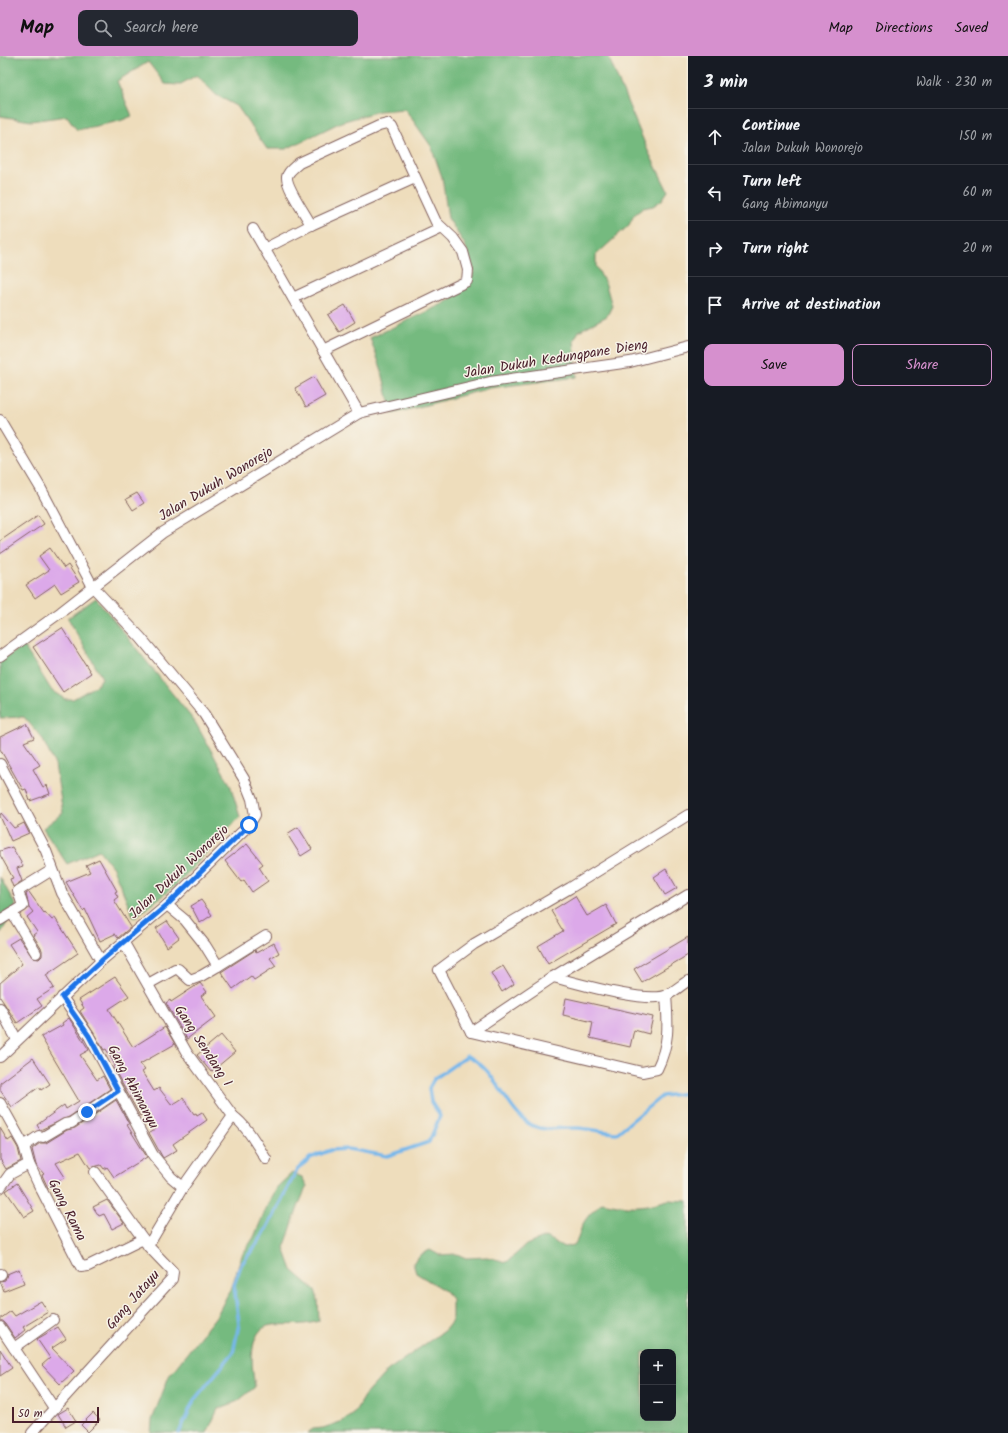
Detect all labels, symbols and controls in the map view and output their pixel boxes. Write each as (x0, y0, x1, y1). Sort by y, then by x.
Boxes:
search box (78, 10, 358, 46)
text: Map (20, 13, 54, 43)
text: Search here (124, 16, 198, 40)
icon: search (92, 17, 114, 39)
text: Map (828, 17, 853, 39)
text: Directions (875, 17, 933, 39)
text: Saved (955, 17, 988, 39)
text: 3 min (704, 69, 748, 96)
text: Walk · 230 m (916, 72, 992, 93)
text: Continue (742, 114, 800, 138)
icon: ahead (704, 126, 726, 148)
text: 150 m (959, 126, 992, 147)
text: Jalan Dukuh Wonorejo (742, 138, 863, 159)
text: Turn left (742, 170, 802, 194)
icon: left (704, 182, 726, 204)
text: 60 m (963, 182, 992, 203)
text: Gang Abimanyu (742, 194, 828, 215)
text: Turn right (742, 237, 809, 261)
icon: right (704, 238, 726, 260)
text: 20 m (962, 238, 992, 259)
text: Arrive at destination (742, 293, 881, 317)
icon: arrive (704, 294, 726, 316)
street label: Jalan Dukuh Kedungpane Dieng (462, 334, 650, 384)
button: Save (704, 344, 844, 386)
button: Share (852, 344, 992, 386)
street label: Jalan Dukuh Wonorejo (154, 441, 278, 527)
route start (240, 816, 258, 834)
street label: Jalan Dukuh Wonorejo (124, 820, 234, 924)
street label: Gang Sendang I (168, 1001, 238, 1091)
street label: Gang Abimanyu (102, 1041, 165, 1133)
route end (78, 1103, 96, 1121)
street label: Gang Rama (42, 1175, 92, 1245)
street label: Gang Jatayu (101, 1265, 166, 1335)
map controls (640, 1349, 676, 1421)
button: + (640, 1349, 676, 1385)
button: − (640, 1385, 676, 1421)
scale bar (12, 1405, 99, 1424)
text: 50 m (18, 1405, 43, 1423)

